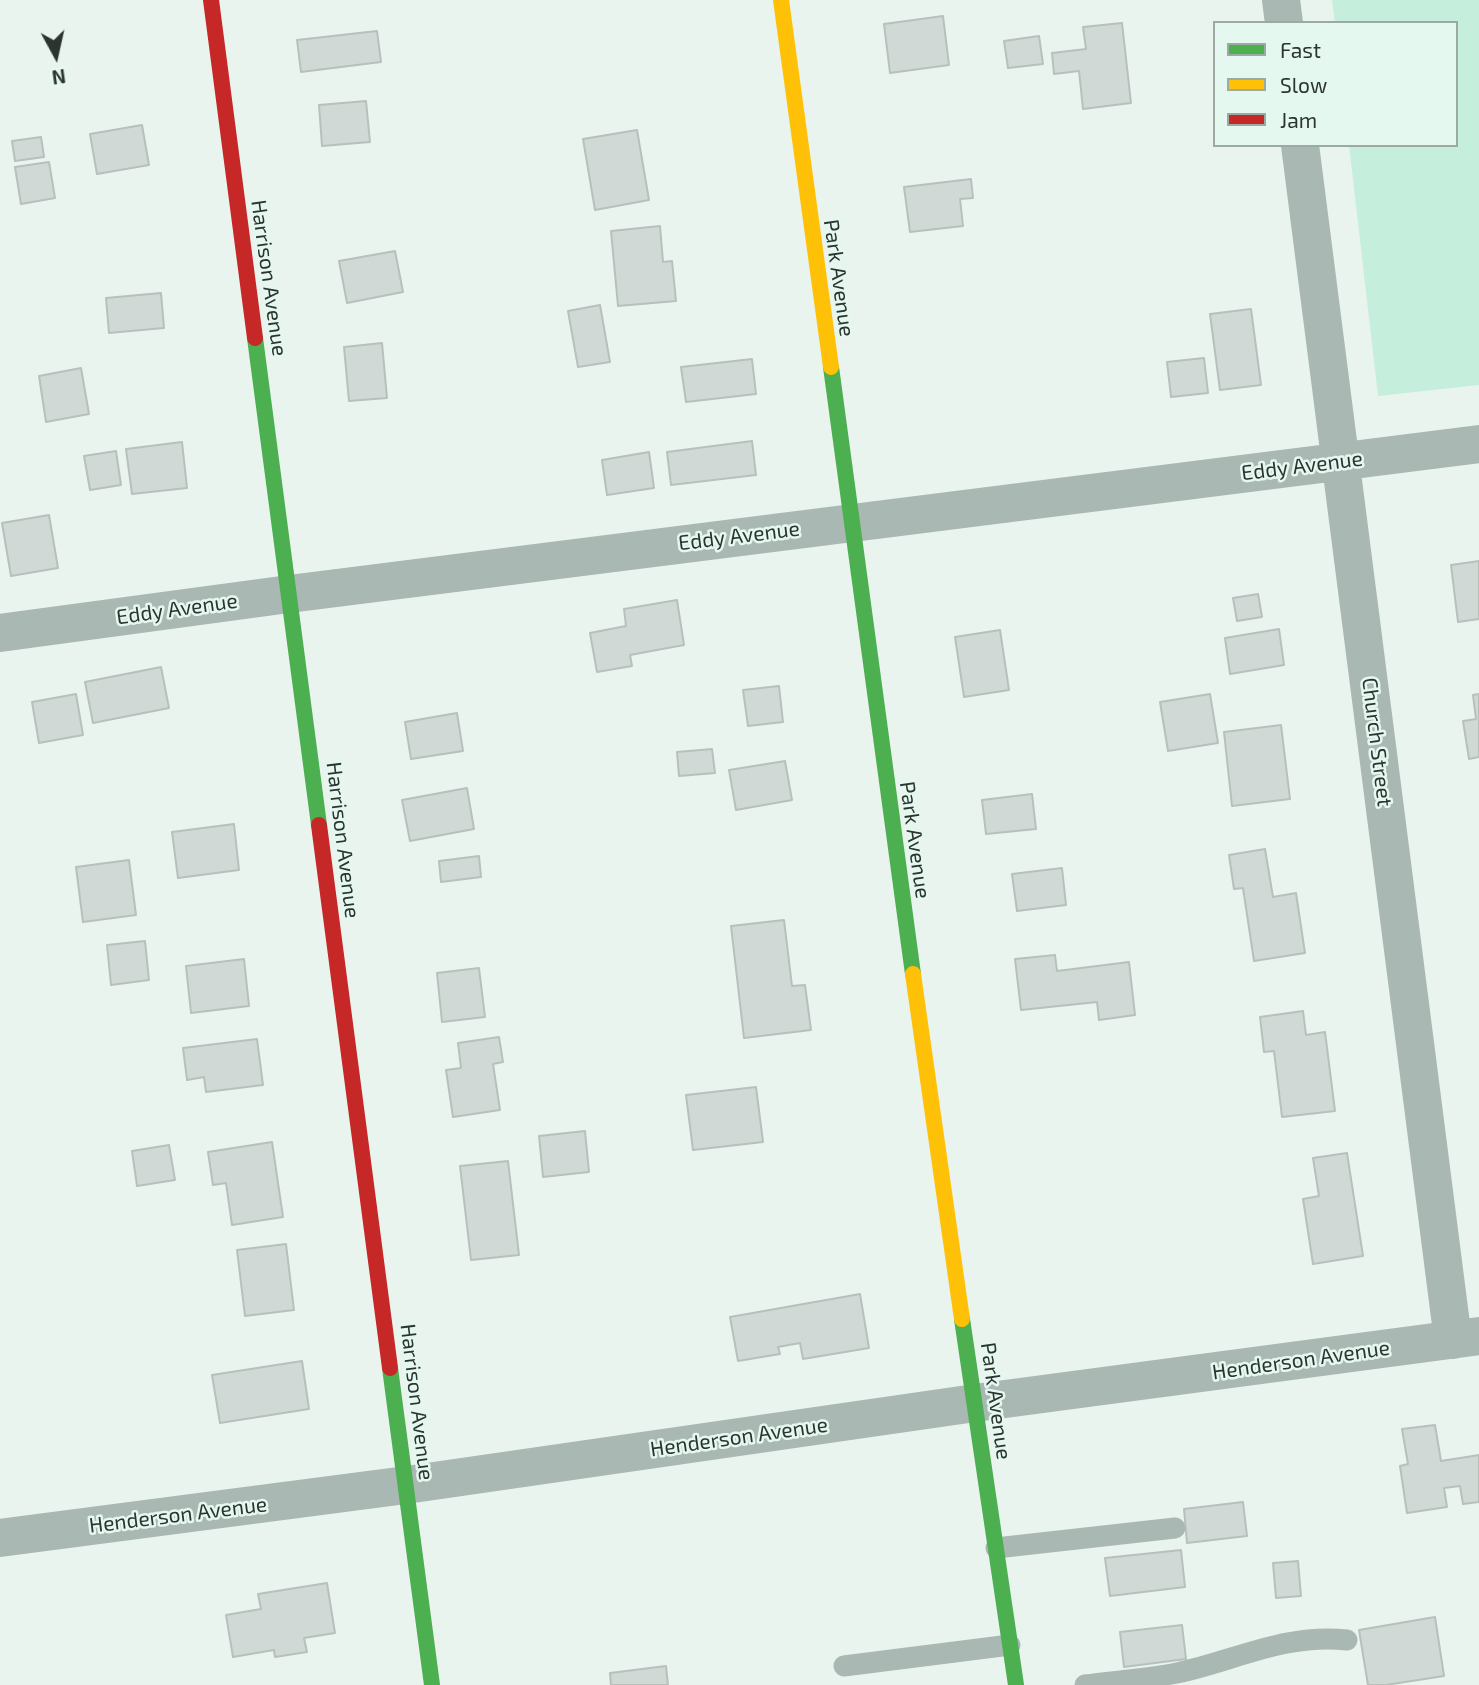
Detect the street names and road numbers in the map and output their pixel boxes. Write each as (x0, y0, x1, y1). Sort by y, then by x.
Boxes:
street label: Harrison Avenue (246, 198, 292, 358)
street label: Park Avenue (818, 218, 860, 338)
street label: Eddy Avenue (1240, 446, 1364, 486)
street label: Eddy Avenue (677, 516, 801, 556)
street label: Eddy Avenue (115, 588, 239, 630)
street label: Church Street (1357, 676, 1397, 808)
street label: Harrison Avenue (321, 760, 365, 920)
street label: Park Avenue (894, 780, 936, 900)
street label: Harrison Avenue (395, 1322, 439, 1482)
street label: Henderson Avenue (1211, 1335, 1391, 1385)
street label: Park Avenue (975, 1341, 1017, 1461)
street label: Henderson Avenue (649, 1412, 829, 1462)
street label: Henderson Avenue (88, 1492, 268, 1538)

